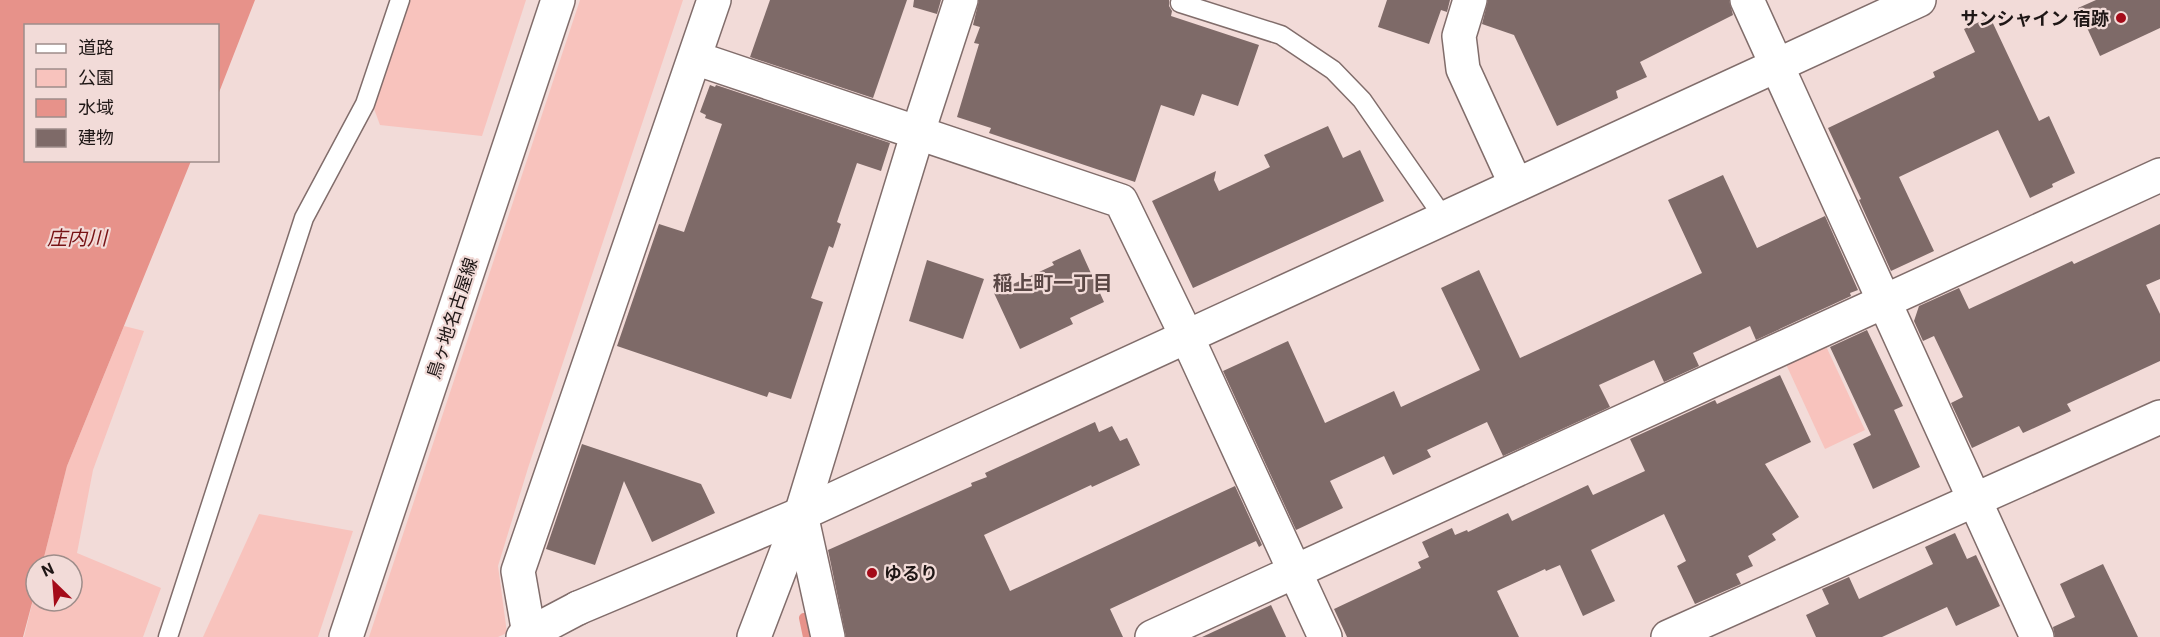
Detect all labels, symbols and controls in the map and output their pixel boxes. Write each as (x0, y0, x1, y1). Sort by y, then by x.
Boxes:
place label: サンシャイン 宿跡 (1961, 8, 2109, 29)
marker: サンシャイン 宿跡 (2114, 11, 2128, 25)
legend (24, 24, 219, 162)
text: 道路 (78, 37, 114, 58)
text: 公園 (78, 67, 114, 88)
text: 水域 (78, 97, 114, 118)
text: 建物 (78, 127, 114, 148)
water label: 庄内川 (47, 226, 109, 250)
street label: 鳥ヶ地名古屋線 (423, 255, 481, 381)
district label: 稲上町一丁目 (993, 271, 1113, 295)
north arrow (24, 553, 84, 613)
text: N (39, 559, 57, 581)
place label: ゆるり (884, 563, 938, 584)
marker: ゆるり (865, 566, 879, 580)

